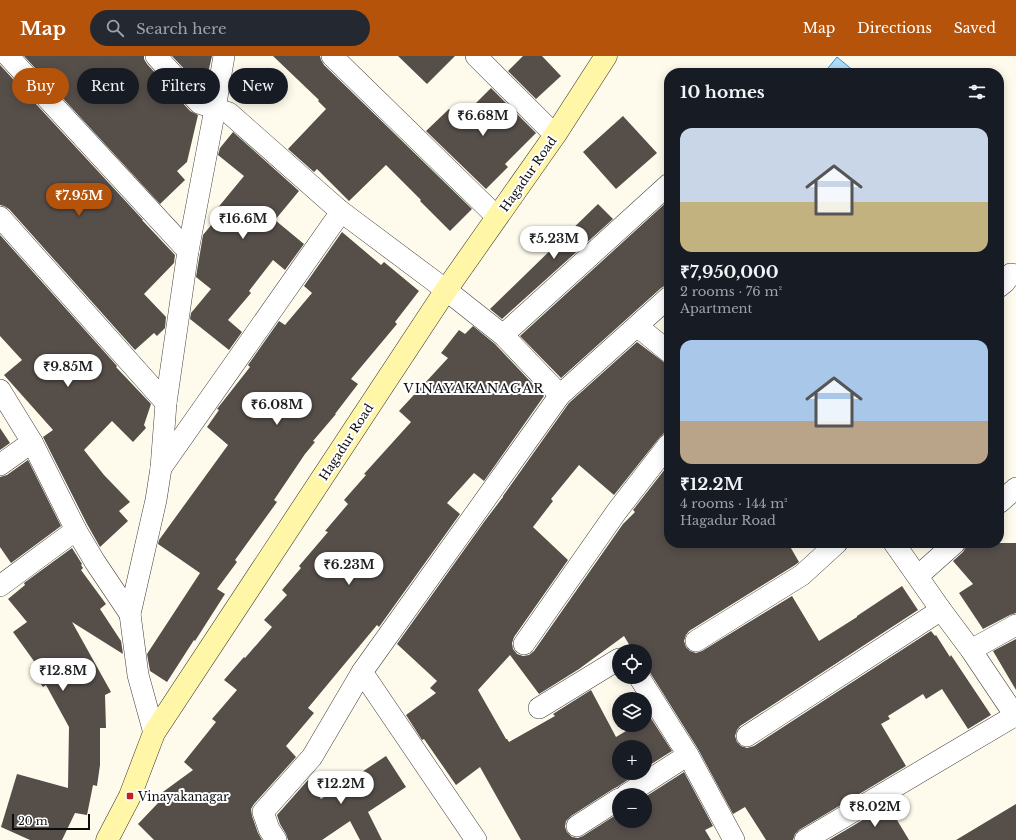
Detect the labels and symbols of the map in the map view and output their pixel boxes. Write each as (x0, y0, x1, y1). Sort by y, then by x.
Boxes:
pin: ₹6.68M (450, 103, 516, 137)
street label: Hagadur Road (496, 133, 560, 215)
pin: ₹7.95M (46, 183, 112, 217)
pin: ₹16.6M (210, 206, 276, 240)
pin: ₹5.23M (521, 226, 587, 260)
pin: ₹9.85M (35, 354, 101, 388)
district label: VINAYAKANAGAR (403, 380, 544, 397)
pin: ₹6.08M (244, 392, 310, 426)
street label: Hagadur Road (316, 401, 376, 483)
pin: ₹6.23M (316, 552, 382, 586)
pin: ₹12.8M (30, 658, 96, 692)
pin: ₹12.2M (308, 771, 374, 805)
place label: Vinayakanagar (137, 789, 229, 804)
marker: Vinayakanagar (125, 791, 135, 801)
pin: ₹8.02M (842, 794, 908, 828)
scale bar (12, 812, 90, 831)

